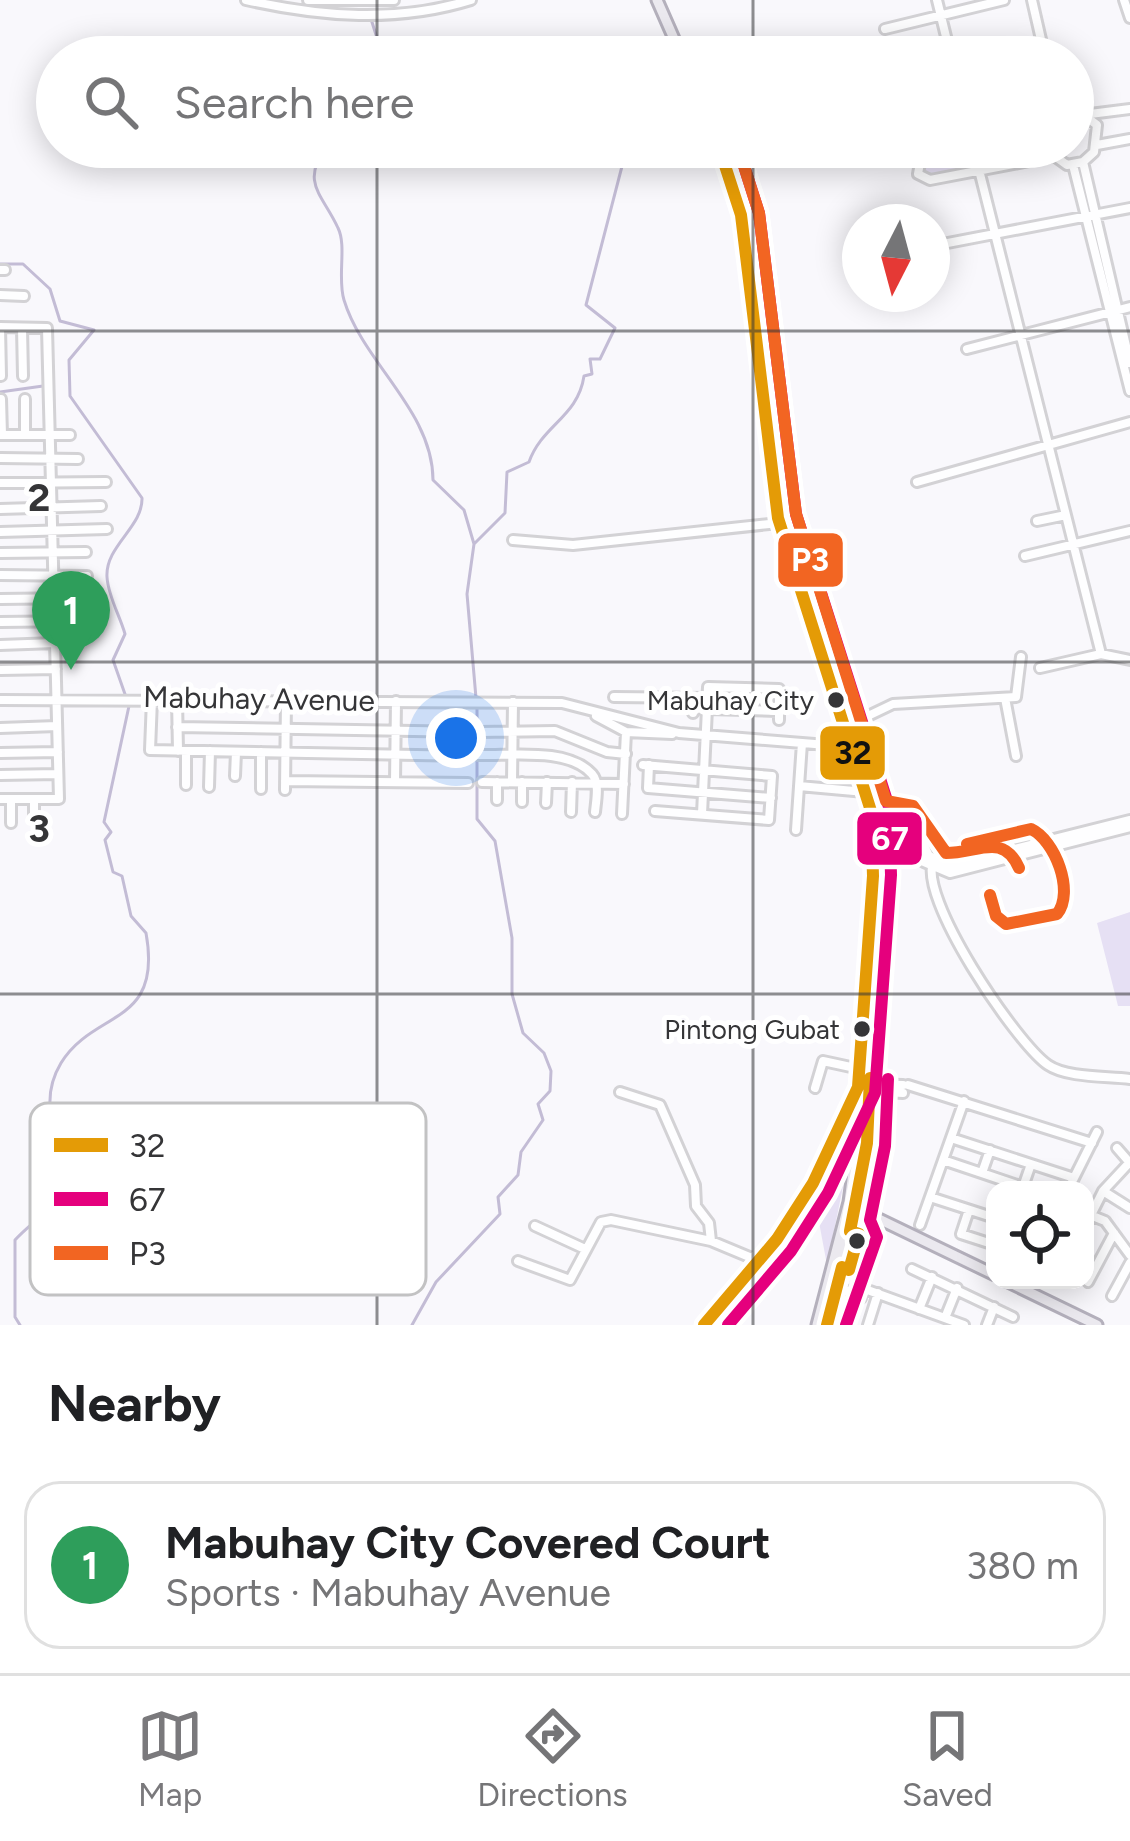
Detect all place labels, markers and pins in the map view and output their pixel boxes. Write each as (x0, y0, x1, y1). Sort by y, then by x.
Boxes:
pin: 1 (32, 571, 110, 670)
place label: Mabuhay City (647, 684, 814, 717)
marker: Mabuhay City (825, 689, 847, 711)
place label: Pintong Gubat (664, 1013, 840, 1046)
marker: Pintong Gubat (851, 1018, 873, 1040)
unlabelled marker (846, 1230, 868, 1252)

